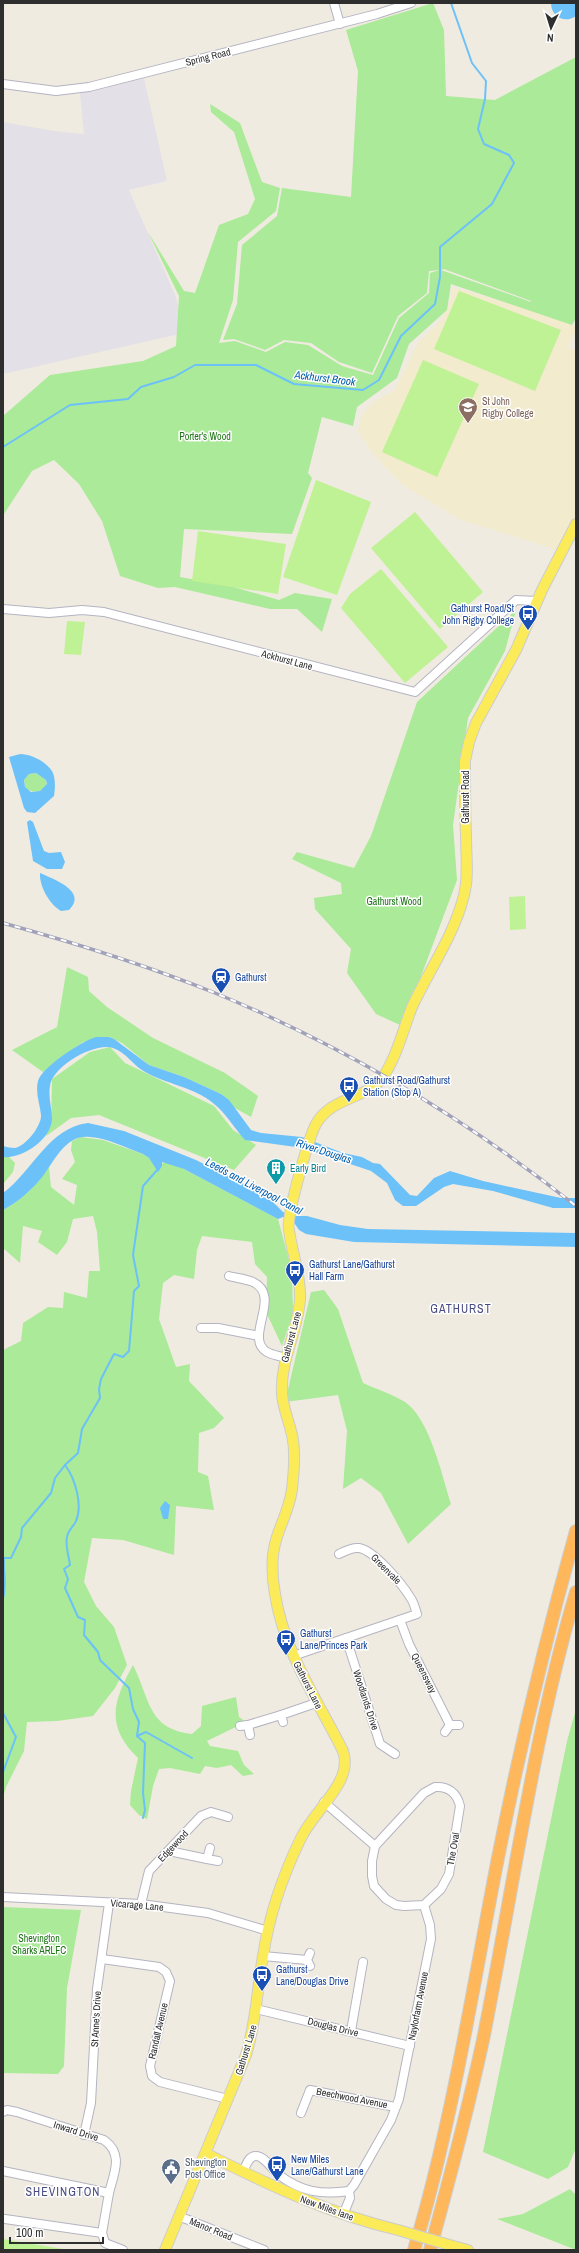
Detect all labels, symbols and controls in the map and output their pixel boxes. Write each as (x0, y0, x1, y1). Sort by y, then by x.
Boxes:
north arrow (531, 8, 571, 48)
text: N (547, 31, 554, 45)
street label: Spring Road (184, 45, 232, 69)
water label: Ackhurst Brook (293, 367, 357, 389)
place label: St John Rigby College (482, 395, 534, 420)
school or university icon: St John Rigby College (457, 396, 479, 424)
park label: Porter's Wood (179, 430, 231, 443)
place label: Gathurst Road/St John Rigby College (442, 602, 515, 627)
bus stop icon: Gathurst Road/St John Rigby College (517, 603, 539, 631)
street label: Ackhurst Lane (259, 647, 314, 673)
street label: Gathurst Road (459, 770, 472, 824)
park label: Gathurst Wood (366, 895, 422, 908)
station icon: Gathurst (210, 966, 232, 994)
place label: Gathurst (235, 971, 267, 984)
place label: Gathurst Road/Gathurst Station (Stop A) (363, 1074, 451, 1099)
bus stop icon: Gathurst Road/Gathurst Station (Stop A) (338, 1075, 360, 1103)
water label: River Douglas (295, 1136, 354, 1167)
water label: Leeds and Liverpool Canal (203, 1155, 306, 1218)
building icon: Early Bird (265, 1157, 287, 1185)
place label: Early Bird (290, 1162, 326, 1175)
place label: Gathurst Lane/Gathurst Hall Farm (309, 1258, 395, 1283)
bus stop icon: Gathurst Lane/Gathurst Hall Farm (284, 1259, 306, 1287)
district label: GATHURST (430, 1301, 492, 1317)
street label: Gathurst Lane (278, 1310, 304, 1364)
street label: Greenvale (368, 1551, 404, 1587)
place label: Gathurst Lane/Princes Park (300, 1627, 368, 1652)
bus stop icon: Gathurst Lane/Princes Park (275, 1628, 297, 1656)
street label: Queensway (408, 1651, 440, 1696)
street label: Gathurst Lane (290, 1659, 326, 1711)
street label: Woodlands Drive (350, 1668, 382, 1732)
street label: Edgewood (155, 1827, 191, 1865)
street label: The Oval (444, 1831, 462, 1867)
street label: Vicarage Lane (110, 1896, 165, 1914)
park label: Shevington Sharks ARLFC (12, 1932, 66, 1957)
place label: Gathurst Lane/Douglas Drive (276, 1963, 349, 1988)
bus stop icon: Gathurst Lane/Douglas Drive (251, 1964, 273, 1992)
street label: Naylorfarm Avenue (405, 1970, 431, 2041)
street label: St Anne's Drive (88, 1990, 104, 2047)
street label: Randall Avenue (145, 2001, 171, 2060)
street label: Douglas Drive (306, 2014, 360, 2040)
street label: Gathurst Lane (232, 2023, 260, 2077)
street label: Beechwood Avenue (315, 2085, 389, 2111)
street label: Inward Drive (52, 2118, 101, 2144)
place label: New Miles Lane/Gathurst Lane (291, 2153, 364, 2178)
bus stop icon: New Miles Lane/Gathurst Lane (266, 2154, 288, 2182)
place label: Shevington Post Office (185, 2156, 227, 2181)
public building icon: Shevington Post Office (160, 2157, 182, 2185)
district label: SHEVINGTON (26, 2184, 100, 2200)
street label: New Miles lane (298, 2192, 356, 2224)
street label: Manor Road (188, 2215, 234, 2243)
scale bar (10, 2219, 103, 2245)
text: 100 m (16, 2225, 43, 2241)

